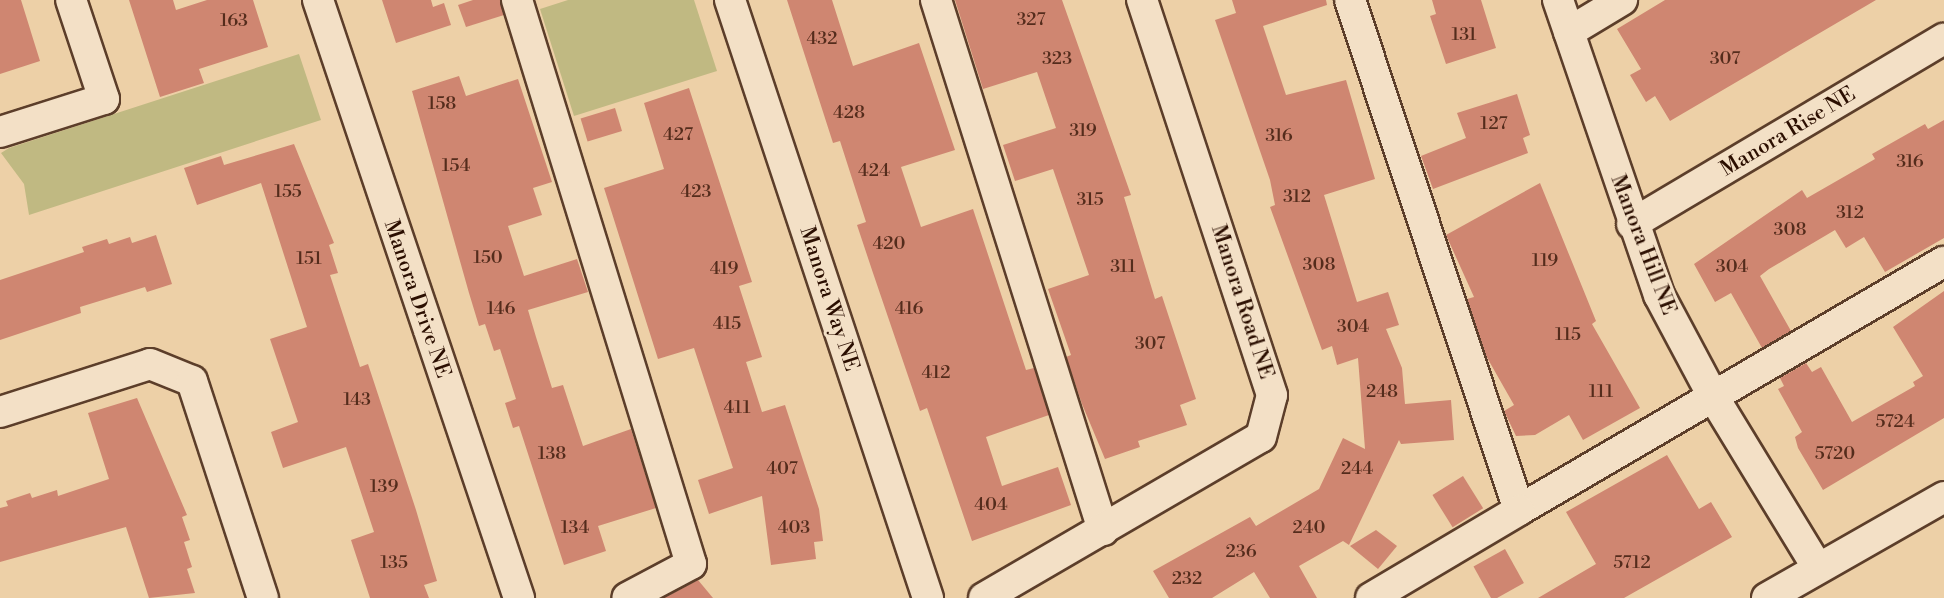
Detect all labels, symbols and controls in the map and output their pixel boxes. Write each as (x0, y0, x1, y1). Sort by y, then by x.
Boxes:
house number: 327 (1016, 9, 1046, 31)
house number: 163 (220, 10, 248, 32)
house number: 131 (1451, 24, 1477, 46)
house number: 432 (807, 28, 837, 50)
house number: 323 (1042, 48, 1072, 70)
house number: 307 (1710, 48, 1740, 70)
street label: Manora Rise NE (1716, 82, 1860, 182)
house number: 158 (428, 93, 456, 115)
house number: 428 (833, 102, 865, 124)
house number: 127 (1480, 113, 1508, 135)
house number: 319 (1069, 120, 1097, 142)
house number: 427 (663, 124, 693, 146)
house number: 316 (1265, 125, 1293, 147)
house number: 316 (1896, 151, 1924, 173)
house number: 154 (442, 155, 470, 177)
house number: 424 (858, 160, 890, 182)
street label: Manora Hill NE (1605, 171, 1681, 319)
house number: 155 (274, 181, 302, 203)
house number: 423 (681, 181, 711, 203)
house number: 312 (1283, 186, 1311, 208)
house number: 315 (1076, 189, 1104, 211)
house number: 312 (1836, 202, 1864, 224)
street label: Manora Drive NE (378, 217, 456, 381)
house number: 308 (1774, 219, 1806, 241)
street label: Manora Road NE (1205, 222, 1279, 382)
street label: Manora Way NE (794, 224, 864, 374)
house number: 420 (873, 233, 905, 255)
house number: 150 (473, 247, 503, 269)
house number: 151 (296, 248, 322, 270)
house number: 119 (1532, 250, 1558, 272)
house number: 308 (1303, 254, 1335, 276)
house number: 311 (1110, 256, 1136, 278)
house number: 304 (1716, 256, 1748, 278)
house number: 419 (710, 258, 738, 280)
house number: 146 (487, 298, 515, 320)
house number: 416 (895, 298, 923, 320)
house number: 415 (713, 313, 741, 335)
house number: 304 (1337, 316, 1369, 338)
house number: 115 (1555, 324, 1581, 346)
house number: 307 (1135, 333, 1165, 355)
house number: 412 (921, 362, 951, 384)
house number: 248 (1366, 381, 1398, 403)
house number: 111 (1589, 381, 1613, 403)
house number: 143 (343, 389, 371, 411)
house number: 411 (724, 397, 750, 419)
house number: 5724 (1875, 411, 1915, 433)
house number: 138 (538, 443, 566, 465)
house number: 5720 (1815, 443, 1855, 465)
house number: 407 (766, 458, 798, 480)
house number: 244 (1341, 458, 1373, 480)
house number: 139 (370, 476, 398, 498)
house number: 404 (974, 494, 1008, 516)
house number: 134 (561, 517, 589, 539)
house number: 403 (778, 517, 810, 539)
house number: 240 (1292, 517, 1326, 539)
house number: 236 (1225, 541, 1257, 563)
house number: 135 (380, 552, 408, 574)
house number: 5712 (1613, 552, 1651, 574)
house number: 232 (1172, 568, 1202, 590)

